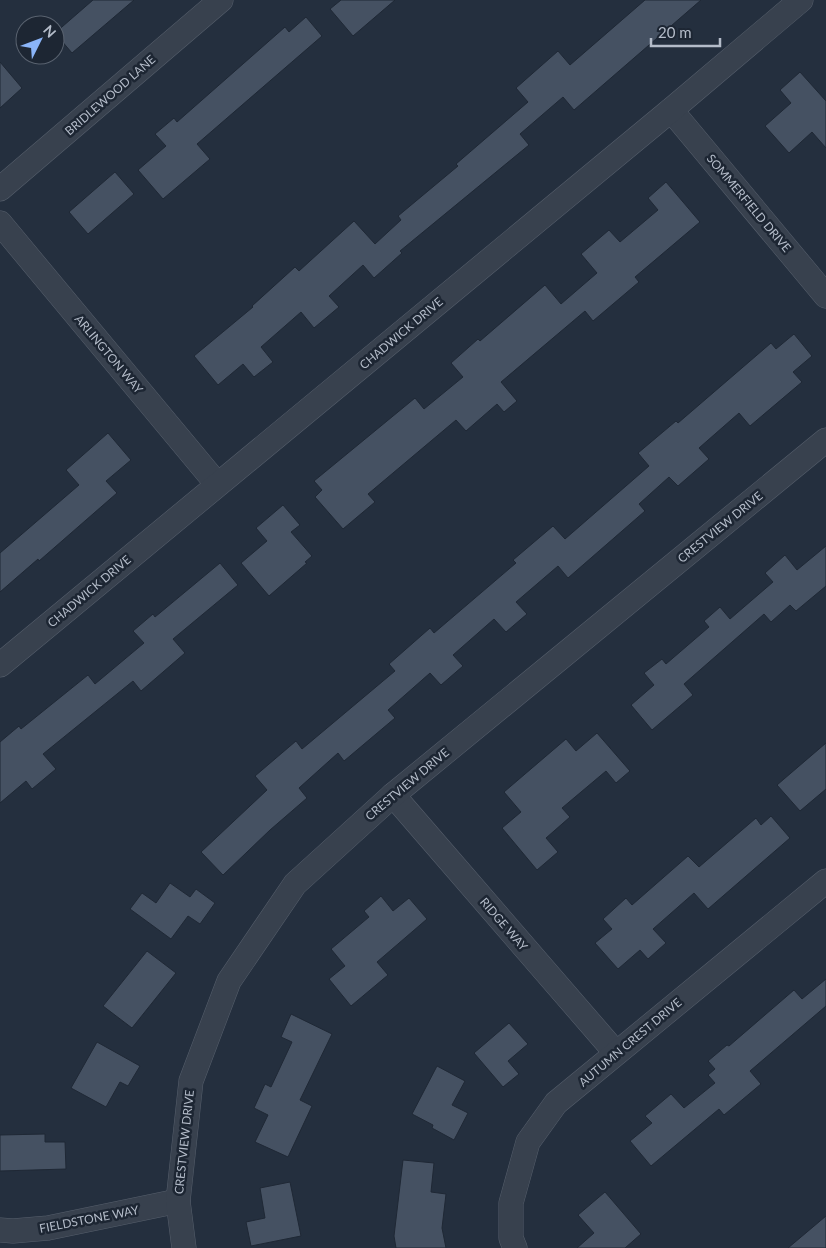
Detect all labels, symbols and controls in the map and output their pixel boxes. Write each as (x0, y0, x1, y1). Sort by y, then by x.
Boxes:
north arrow (15, 15, 65, 65)
scale bar (651, 15, 720, 47)
text: N (40, 21, 60, 41)
text: 20 m (658, 23, 692, 41)
street label: BRIDLEWOOD LANE (62, 52, 158, 138)
street label: SOMMERFIELD DRIVE (704, 151, 794, 255)
street label: CHADWICK DRIVE (356, 294, 446, 372)
street label: ARLINGTON WAY (72, 312, 147, 397)
street label: CRESTVIEW DRIVE (675, 488, 766, 566)
street label: CHADWICK DRIVE (44, 552, 134, 630)
street label: CRESTVIEW DRIVE (362, 745, 452, 823)
street label: RIDGE WAY (477, 894, 531, 954)
street label: AUTUMN CREST DRIVE (575, 994, 685, 1089)
street label: CRESTVIEW DRIVE (171, 1089, 197, 1195)
street label: FIELDSTONE WAY (38, 1202, 140, 1236)

